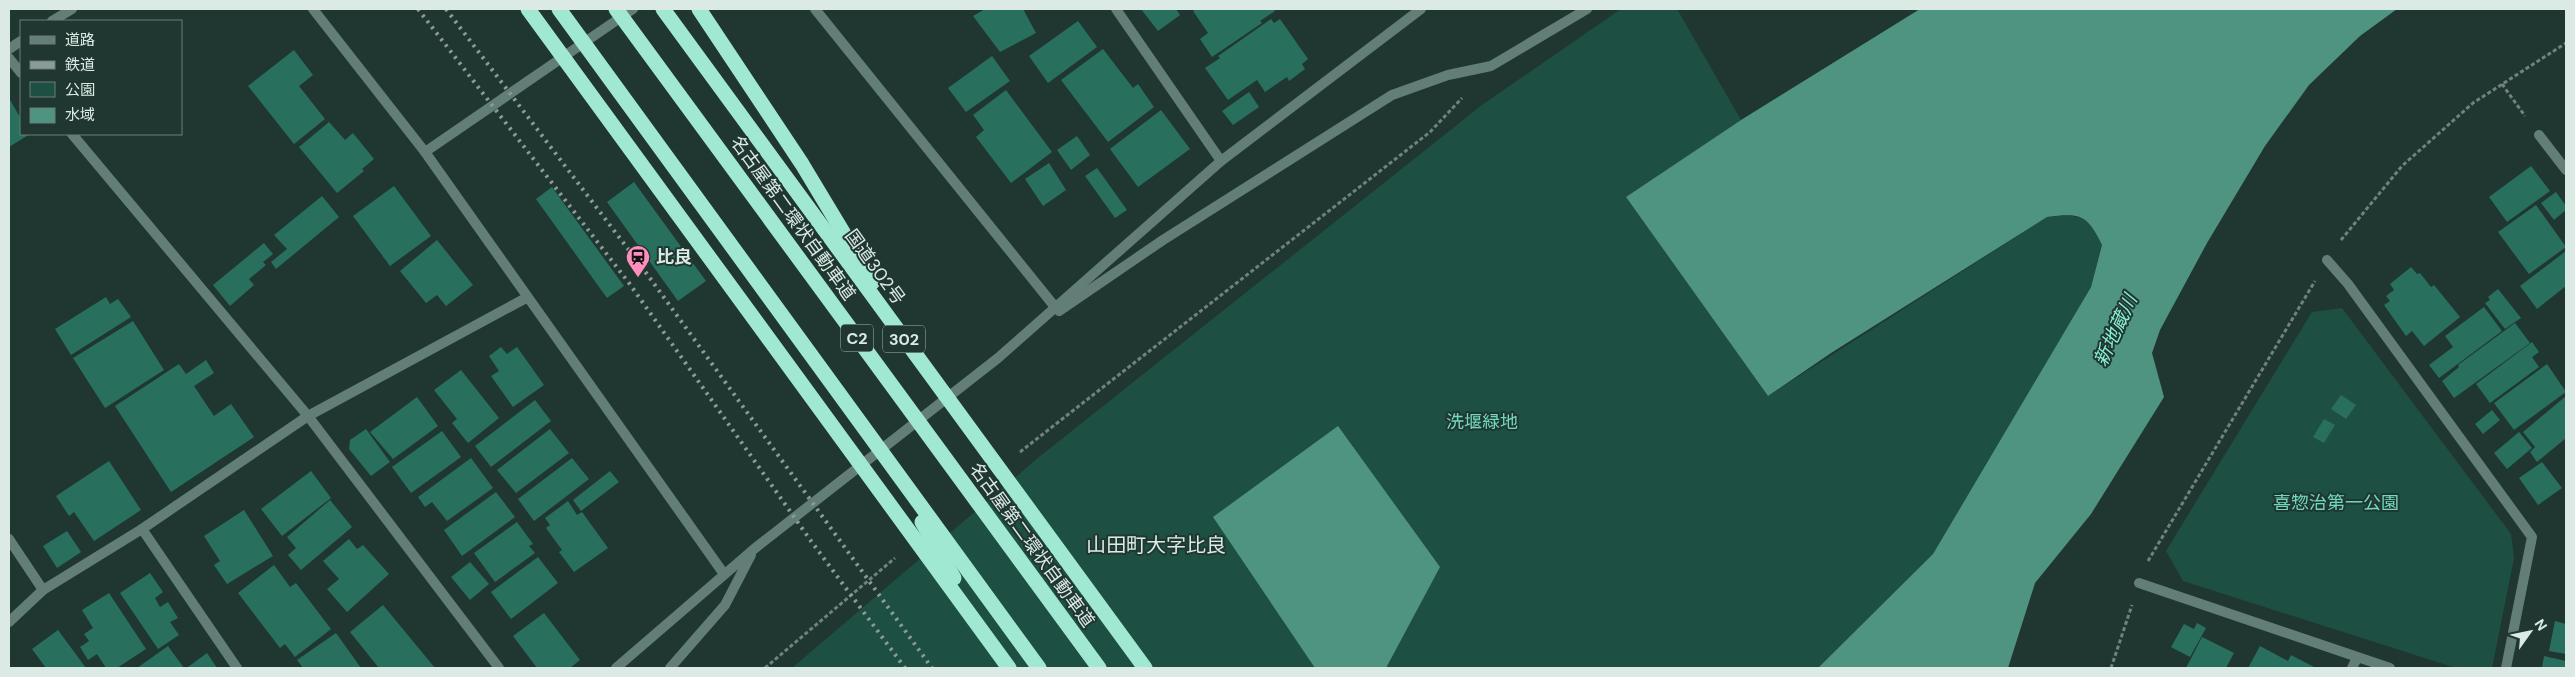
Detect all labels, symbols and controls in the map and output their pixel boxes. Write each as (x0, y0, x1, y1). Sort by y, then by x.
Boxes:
legend (20, 20, 182, 135)
text: 道路 (65, 30, 95, 50)
text: 鉄道 (65, 55, 95, 75)
text: 公園 (65, 80, 95, 100)
text: 水域 (65, 105, 95, 125)
street label: 名古屋第二環状自動車道 (725, 131, 861, 305)
street label: 国道302号 (840, 225, 910, 309)
station icon: 比良 (625, 244, 651, 278)
place label: 比良 (656, 245, 692, 269)
water label: 新地蔵川 (2088, 289, 2144, 370)
road number: C2 (841, 324, 873, 352)
road number: 302 (883, 326, 925, 352)
park label: 洗堰緑地 (1446, 410, 1518, 434)
street label: 名古屋第二環状自動車道 (964, 458, 1100, 632)
park label: 喜惣治第一公園 (2273, 491, 2399, 515)
district label: 山田町大字比良 (1086, 532, 1226, 558)
north arrow (2505, 607, 2555, 657)
text: N (2531, 616, 2551, 634)

